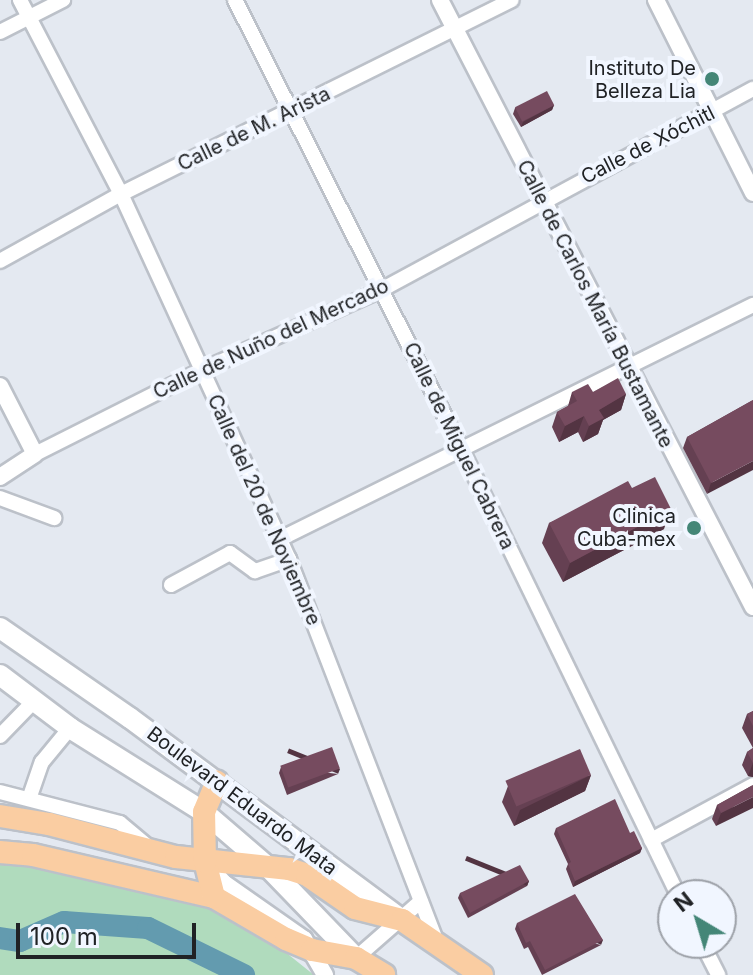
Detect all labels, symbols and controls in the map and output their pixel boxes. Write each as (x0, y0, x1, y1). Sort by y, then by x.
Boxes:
place label: Instituto De Belleza Lia (588, 56, 696, 103)
marker: Instituto De Belleza Lia (703, 70, 721, 88)
street label: Calle de M. Arista (174, 82, 334, 176)
street label: Calle de Xóchitl (577, 101, 719, 189)
street label: Calle de Carlos María Bustamante (512, 156, 678, 452)
street label: Calle de Nuño del Mercado (149, 274, 393, 404)
street label: Calle de Miguel Cabrera (398, 339, 520, 553)
street label: Calle del 20 de Noviembre (202, 391, 326, 629)
place label: Clinica Cuba-mex (577, 504, 676, 551)
marker: Clinica Cuba-mex (683, 517, 705, 539)
street label: Boulevard Eduardo Mata (142, 722, 342, 880)
north arrow (657, 879, 737, 959)
text: N (669, 886, 698, 917)
scale bar (20, 907, 200, 957)
text: 100 m (30, 922, 98, 951)

